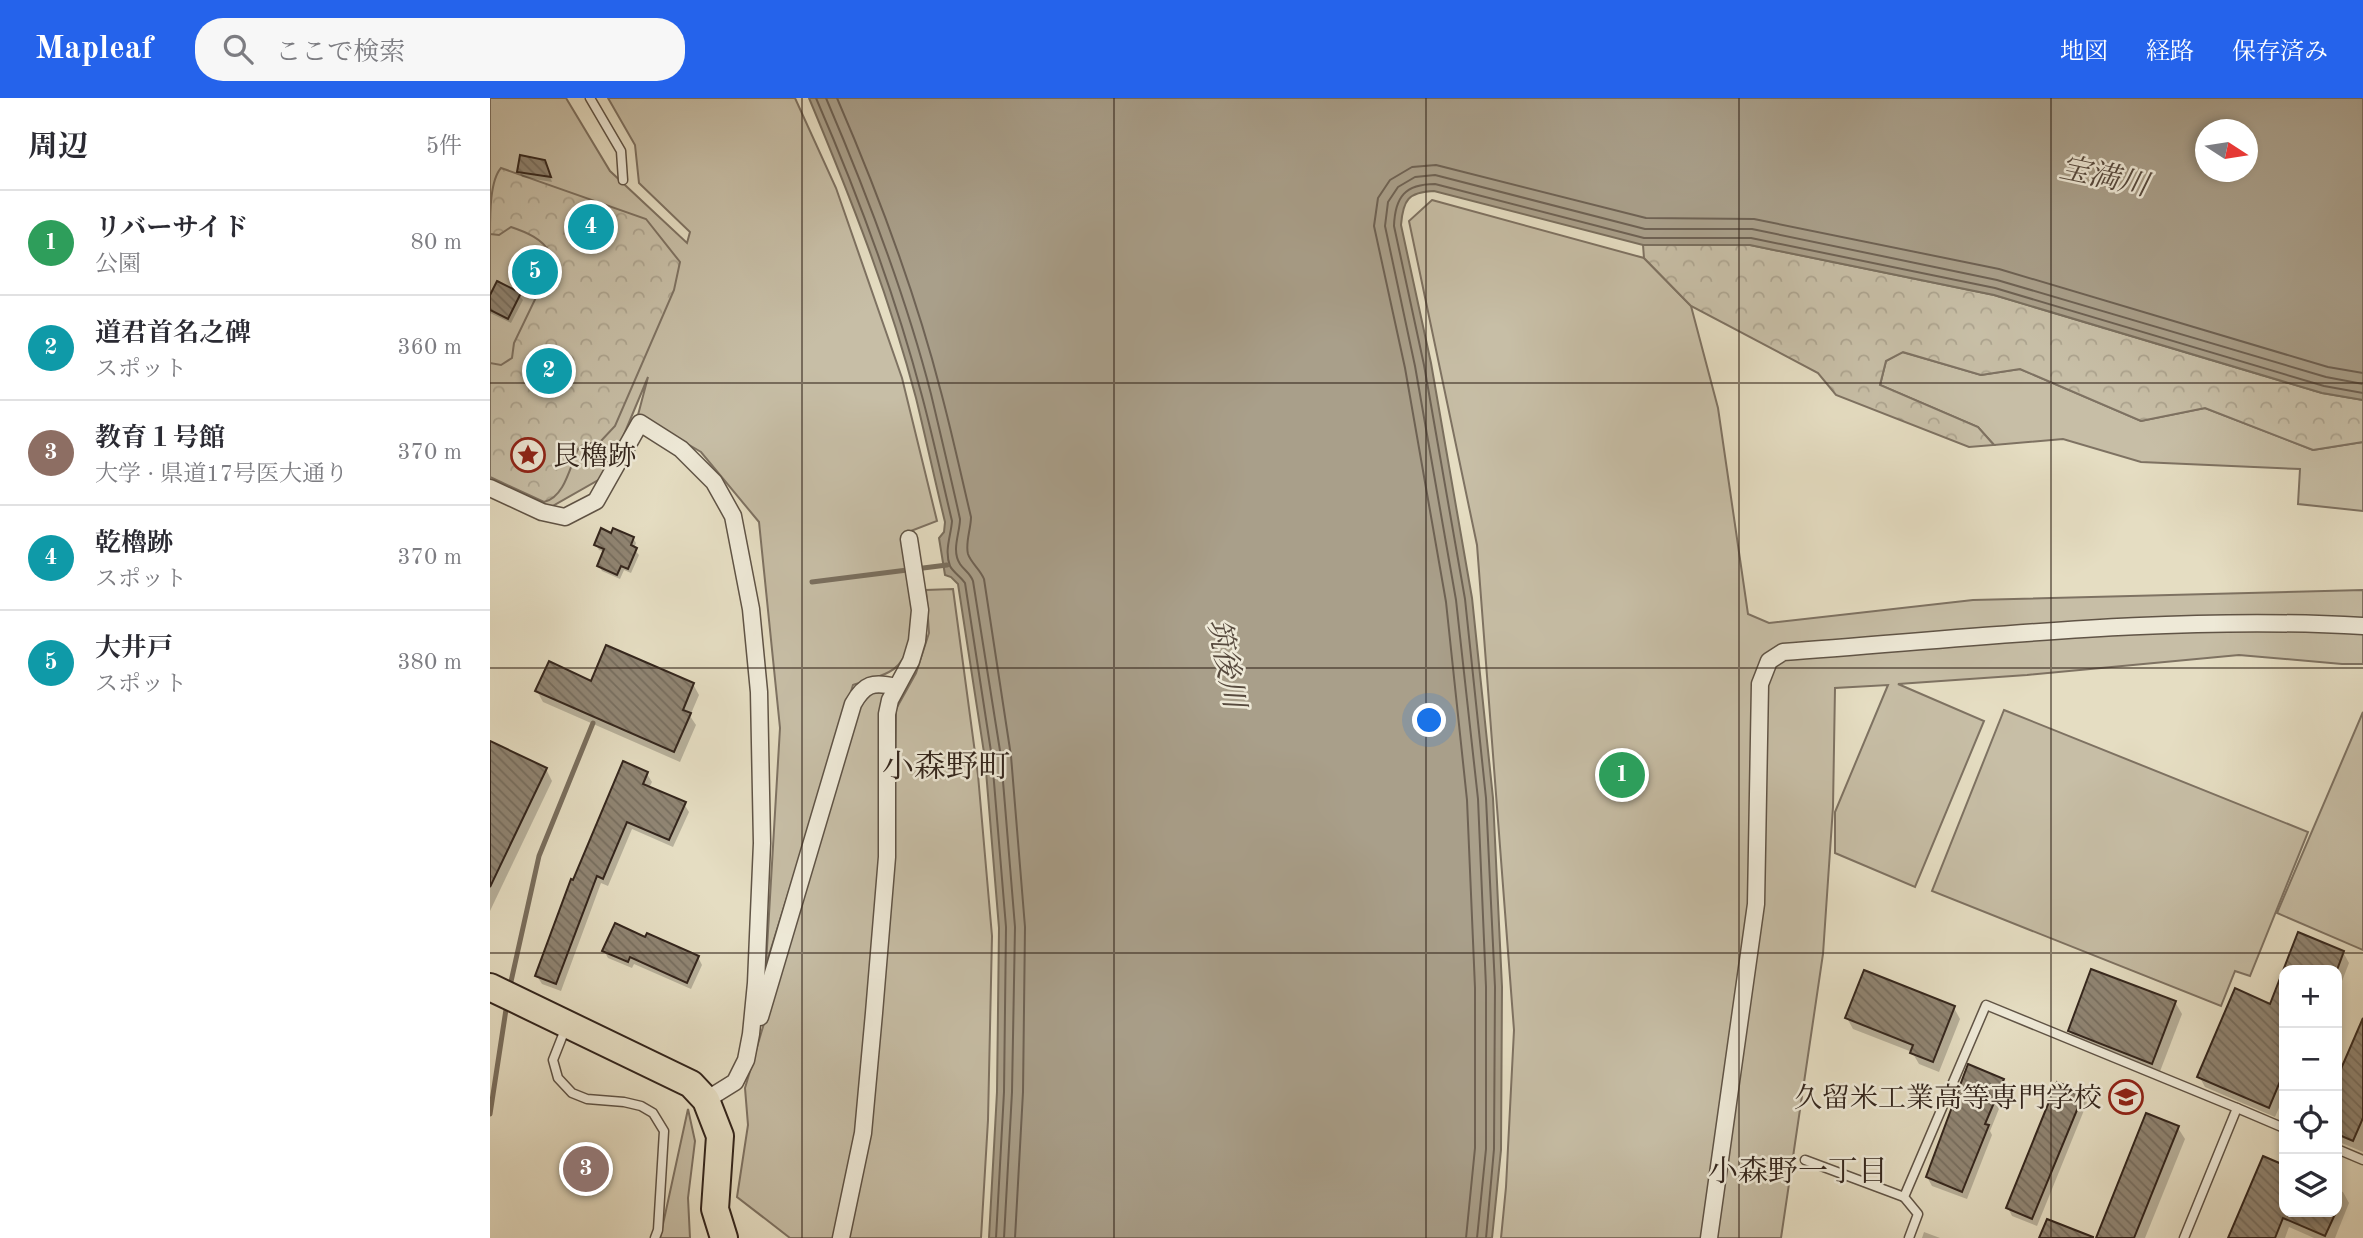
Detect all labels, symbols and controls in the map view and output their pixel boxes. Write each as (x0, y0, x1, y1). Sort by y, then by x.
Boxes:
search box (195, 18, 685, 81)
icon: search (219, 30, 257, 68)
text: Mapleaf (35, 33, 153, 66)
text: ここで検索 (275, 40, 405, 66)
text: 地図 (2060, 41, 2108, 65)
text: 経路 (2146, 41, 2194, 65)
text: 保存済み (2232, 41, 2328, 65)
north arrow (2195, 119, 2258, 182)
text: 周辺 (28, 133, 88, 163)
text: 5件 (426, 135, 462, 158)
water label: 宝満川 (2056, 151, 2154, 203)
pin: 4 (568, 201, 614, 253)
text: リバーサイド (95, 216, 248, 242)
text: 1 (44, 231, 58, 254)
text: 80 m (411, 231, 462, 254)
pin: 5 (512, 246, 558, 298)
text: 公園 (95, 253, 141, 276)
text: 道君首名之碑 (95, 321, 251, 347)
text: 2 (44, 336, 58, 359)
text: 360 m (397, 336, 462, 359)
pin: 2 (526, 345, 572, 397)
text: スポット (95, 358, 187, 381)
text: 教育１号館 (95, 426, 225, 452)
place icon: 艮櫓跡 (509, 436, 547, 474)
text: 3 (44, 441, 58, 464)
text: 370 m (397, 441, 462, 464)
place label: 艮櫓跡 (552, 441, 636, 472)
text: 大学 · 県道17号医大通り (95, 463, 348, 486)
text: 乾櫓跡 (95, 531, 173, 557)
text: 4 (44, 546, 58, 569)
text: 370 m (397, 546, 462, 569)
text: スポット (95, 568, 187, 591)
water label: 筑後川 (1202, 616, 1252, 713)
text: 大井戸 (95, 636, 173, 662)
text: 5 (44, 651, 58, 674)
text: 380 m (397, 651, 462, 674)
text: スポット (95, 673, 187, 696)
your location (1412, 703, 1446, 737)
pin: 1 (1599, 749, 1645, 801)
district label: 小森野町 (882, 750, 1010, 785)
map controls (2279, 965, 2342, 1217)
button: + (2279, 965, 2342, 1028)
button: − (2279, 1028, 2342, 1091)
school or university icon: 久留米工業高等専門学校 (2107, 1078, 2145, 1116)
place label: 久留米工業高等専門学校 (1794, 1083, 2102, 1114)
button: locate (2279, 1091, 2342, 1154)
pin: 3 (563, 1143, 609, 1195)
button: layers (2279, 1154, 2342, 1217)
district label: 小森野一丁目 (1708, 1155, 1888, 1188)

